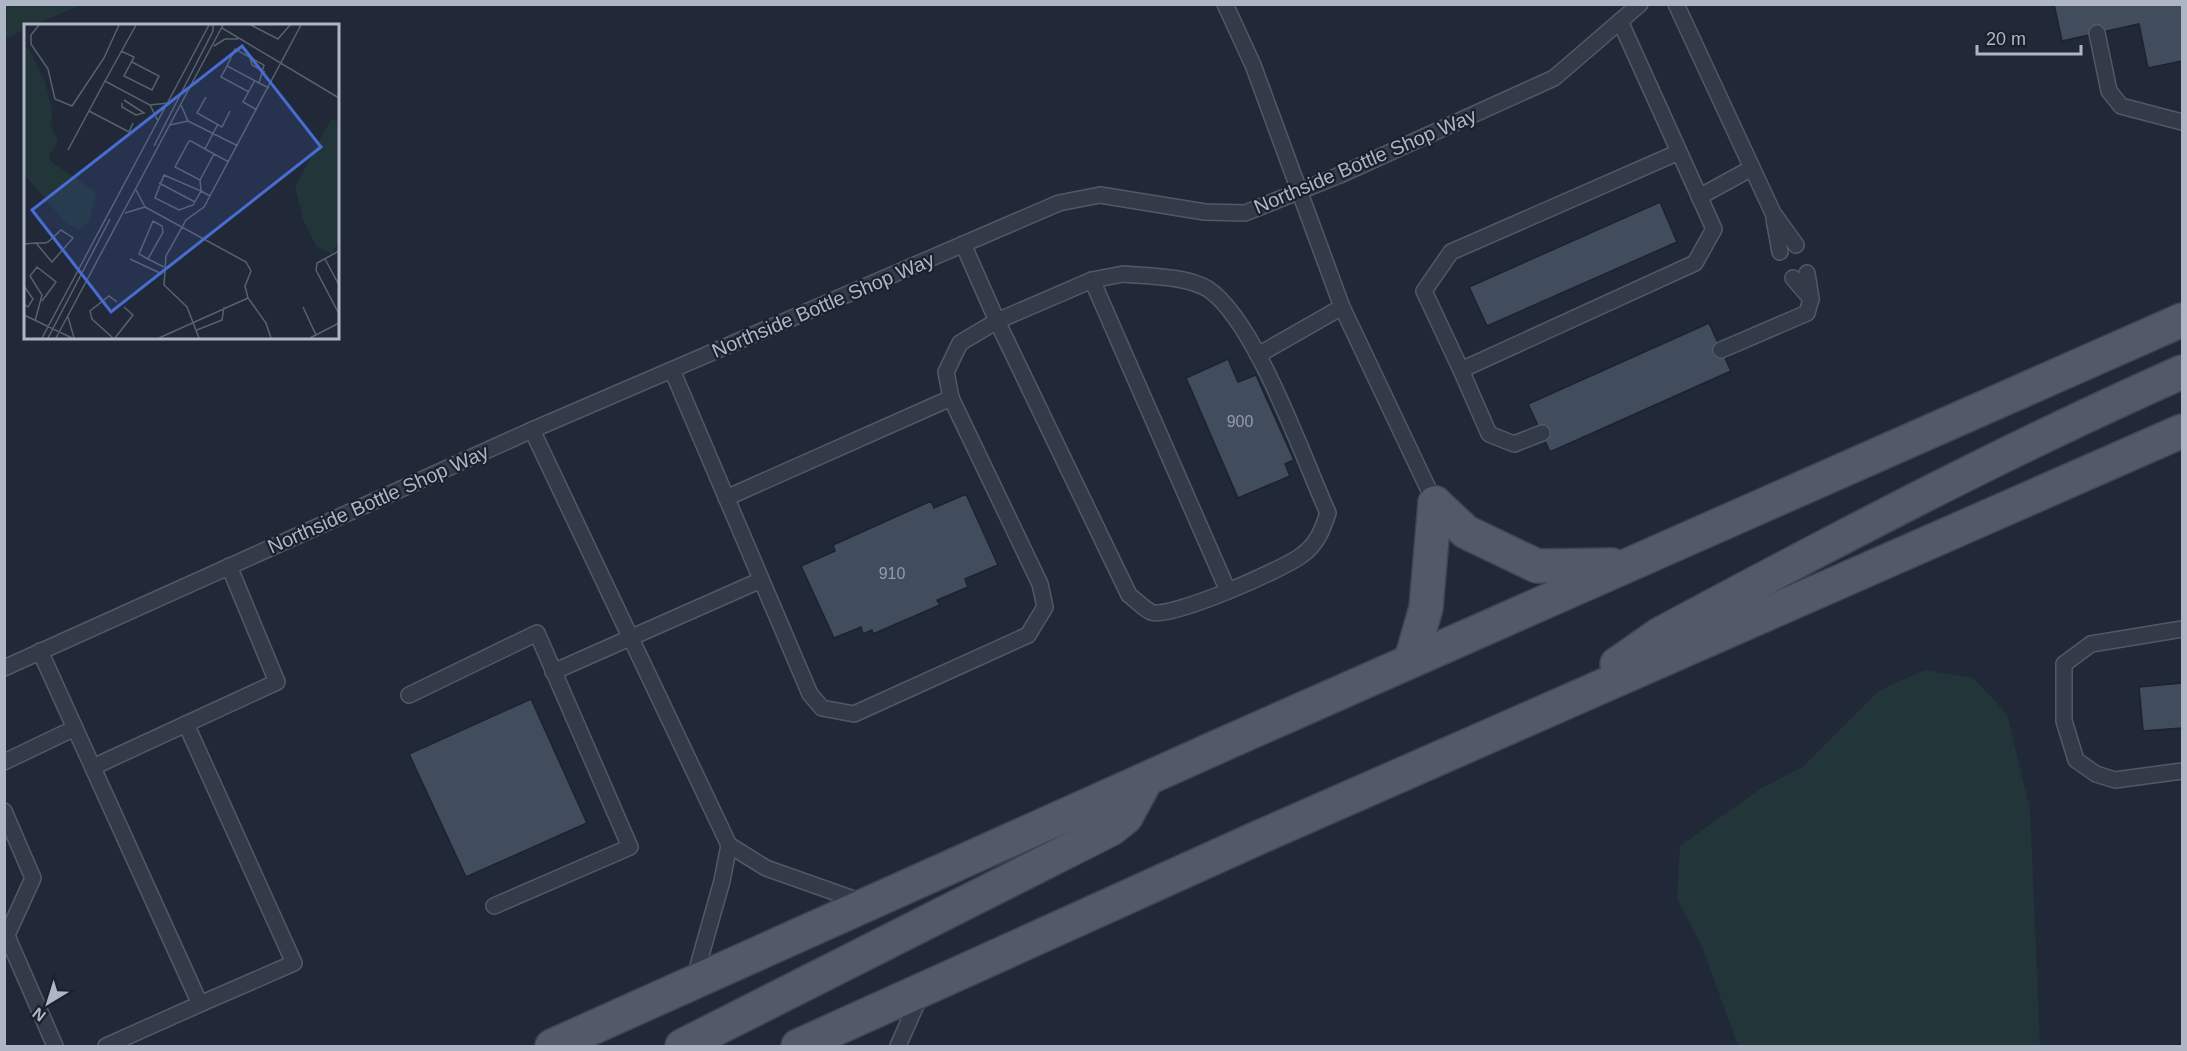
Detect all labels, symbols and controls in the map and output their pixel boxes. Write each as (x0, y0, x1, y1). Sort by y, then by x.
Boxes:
scale bar (1977, 18, 2080, 56)
inset map (24, 24, 339, 339)
text: 20 m (1986, 29, 2026, 49)
street label: Northside Bottle Shop Way (1251, 104, 1479, 218)
street label: Northside Bottle Shop Way (709, 248, 937, 362)
house number: 900 (1227, 413, 1253, 430)
street label: Northside Bottle Shop Way (264, 440, 492, 558)
house number: 910 (879, 565, 905, 582)
north arrow (18, 973, 78, 1033)
text: N (29, 1004, 49, 1025)

